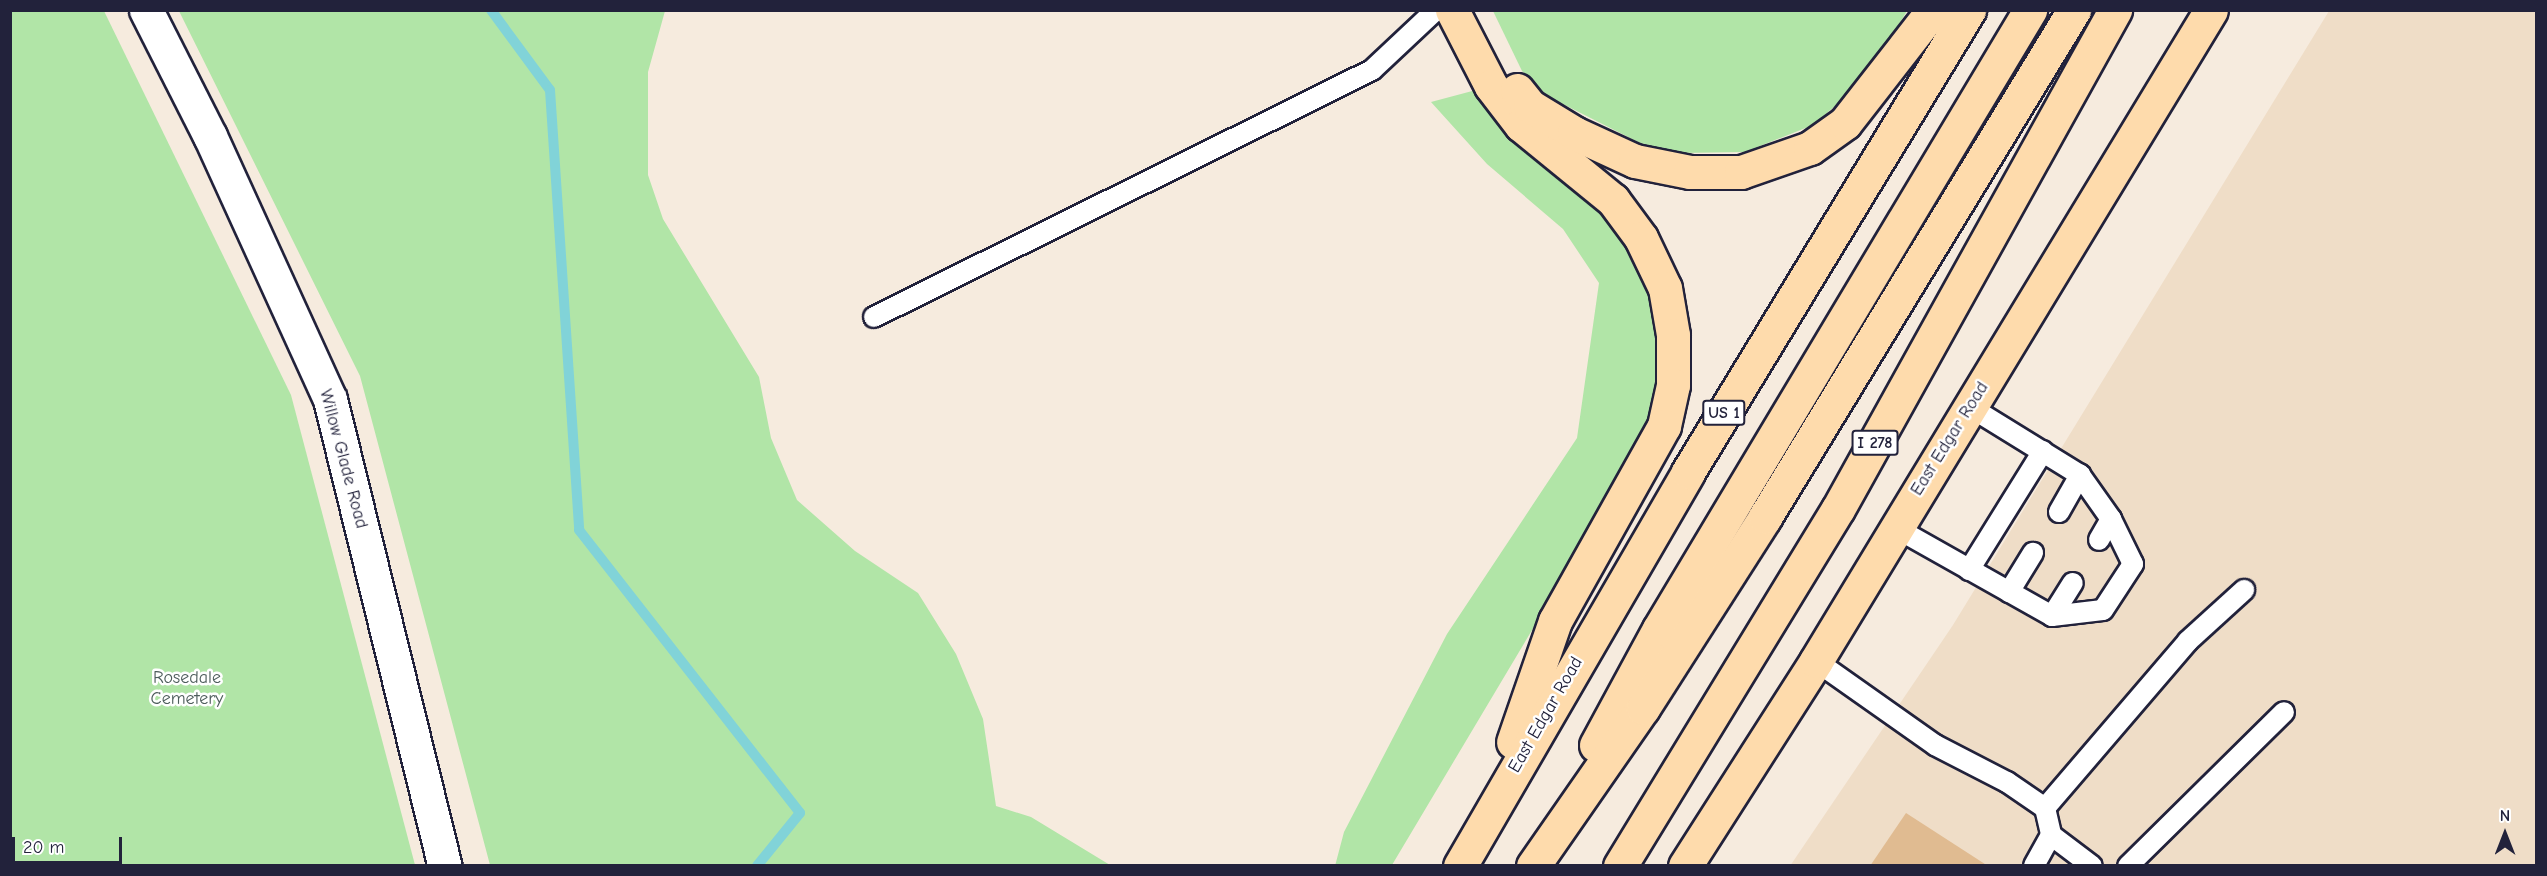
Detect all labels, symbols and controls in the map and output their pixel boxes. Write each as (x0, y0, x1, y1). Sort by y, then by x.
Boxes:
street label: East Edgar Road (1906, 378, 1994, 500)
street label: Willow Glade Road (314, 387, 372, 531)
road number: US 1 (1702, 400, 1746, 426)
road number: I 278 (1851, 430, 1899, 456)
street label: East Edgar Road (1504, 653, 1588, 777)
park label: Rosedale Cemetery (151, 668, 223, 710)
north arrow (2475, 804, 2535, 864)
text: N (2500, 807, 2510, 825)
scale bar (15, 825, 124, 863)
text: 20 m (23, 837, 64, 858)

